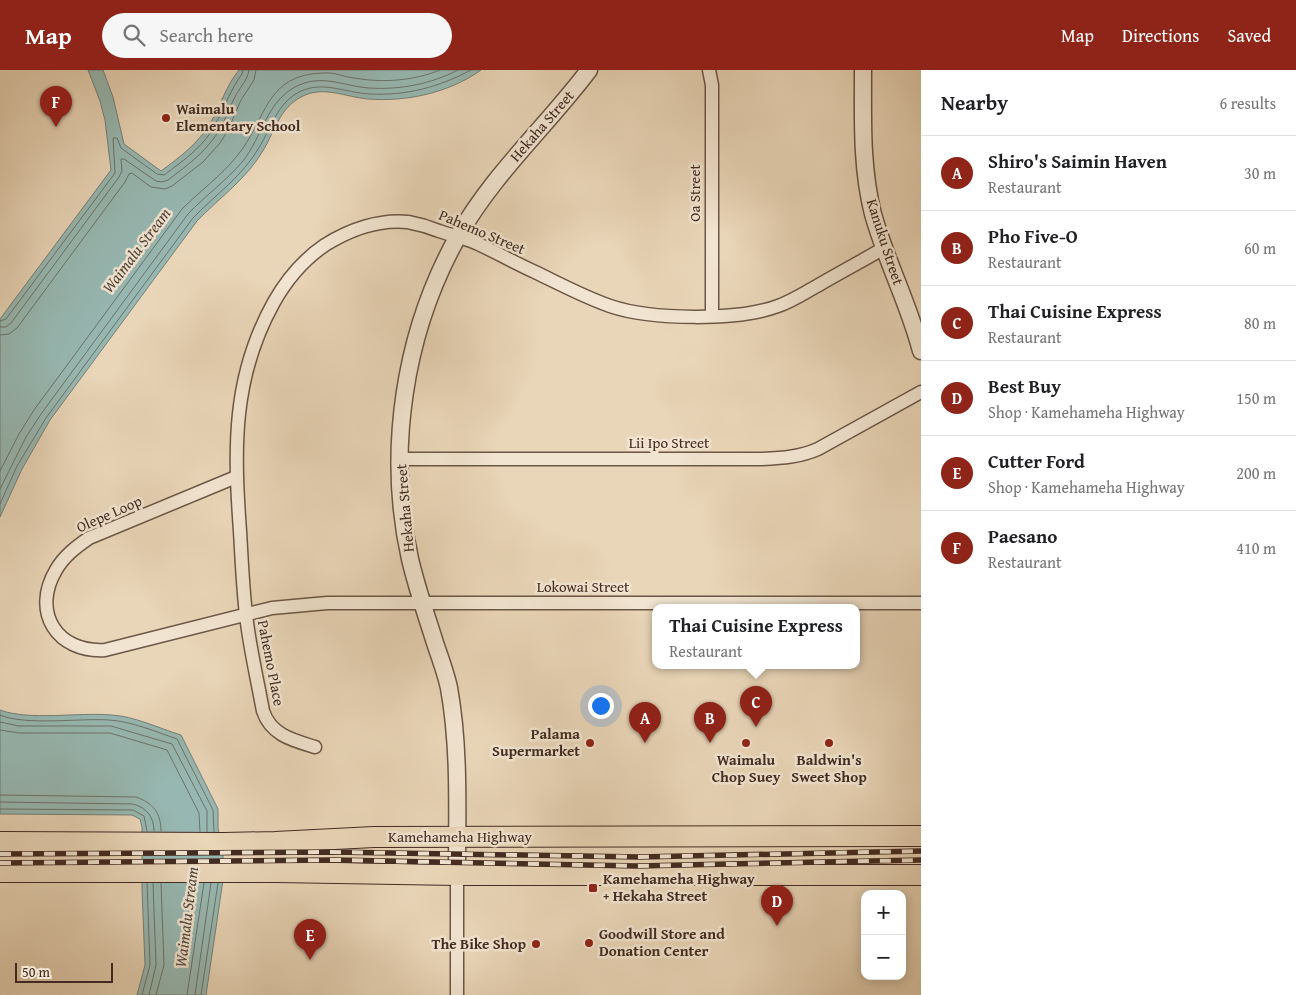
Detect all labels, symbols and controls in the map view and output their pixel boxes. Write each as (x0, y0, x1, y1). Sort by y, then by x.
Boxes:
search box (102, 13, 452, 58)
text: Map (25, 18, 72, 53)
icon: search (120, 21, 148, 49)
text: Search here (160, 21, 253, 49)
text: Map (1061, 22, 1094, 49)
text: Directions (1122, 22, 1199, 49)
text: Saved (1227, 22, 1271, 49)
street label: Hekaha Street (505, 85, 579, 166)
pin: F (40, 86, 72, 127)
text: Nearby (941, 87, 1008, 118)
text: 6 results (1219, 91, 1276, 115)
place label: Waimalu Elementary School (176, 98, 301, 136)
marker: Waimalu Elementary School (160, 112, 172, 124)
text: Shiro's Saimin Haven (988, 147, 1167, 175)
text: A (952, 161, 962, 185)
text: 30 m (1244, 161, 1276, 185)
street label: Oa Street (684, 164, 705, 222)
text: Restaurant (988, 175, 1062, 199)
street label: Kanuku Street (862, 196, 910, 288)
water label: Waimalu Stream (96, 202, 176, 298)
street label: Pahemo Street (436, 204, 529, 259)
text: Pho Five-O (988, 222, 1078, 250)
text: B (952, 236, 962, 260)
text: 60 m (1244, 236, 1276, 260)
text: Restaurant (988, 250, 1062, 274)
text: Thai Cuisine Express (988, 297, 1162, 325)
text: C (952, 311, 962, 335)
text: 80 m (1244, 311, 1276, 335)
text: Restaurant (988, 325, 1062, 349)
text: Best Buy (988, 372, 1061, 400)
text: D (952, 386, 962, 410)
text: 150 m (1236, 386, 1276, 410)
text: Shop · Kamehameha Highway (988, 400, 1185, 424)
street label: Lii Ipo Street (629, 432, 710, 453)
text: Cutter Ford (988, 447, 1085, 475)
text: E (953, 461, 961, 485)
text: 200 m (1236, 461, 1276, 485)
street label: Hekaha Street (390, 462, 419, 553)
text: Shop · Kamehameha Highway (988, 475, 1185, 499)
street label: Olepe Loop (73, 490, 145, 537)
text: Paesano (988, 522, 1057, 550)
text: F (953, 536, 961, 560)
text: 410 m (1236, 536, 1276, 560)
text: Restaurant (988, 550, 1062, 574)
street label: Lokowai Street (537, 576, 630, 597)
popup (652, 604, 860, 669)
text: Thai Cuisine Express (669, 611, 843, 639)
street label: Pahemo Place (253, 618, 290, 708)
text: Restaurant (669, 639, 743, 663)
pin: C (740, 686, 772, 727)
your location (588, 693, 614, 719)
pin: A (629, 702, 661, 743)
pin: B (694, 702, 726, 743)
place label: Palama Supermarket (492, 723, 580, 761)
marker: Palama Supermarket (584, 737, 596, 749)
marker: Waimalu Chop Suey (740, 737, 752, 749)
marker: Baldwin's Sweet Shop (823, 737, 835, 749)
place label: Waimalu Chop Suey (712, 749, 781, 787)
place label: Baldwin's Sweet Shop (791, 749, 867, 787)
street label: Kamehameha Highway (388, 826, 532, 847)
water label: Waimalu Stream (168, 865, 204, 969)
place label: Kamehameha Highway + Hekaha Street (603, 868, 755, 906)
marker: Kamehameha Highway + Hekaha Street (587, 882, 599, 894)
pin: D (761, 885, 793, 926)
map controls (861, 890, 906, 980)
button: + (861, 890, 906, 935)
pin: E (294, 919, 326, 960)
place label: Goodwill Store and Donation Center (599, 923, 725, 961)
place label: The Bike Shop (432, 933, 526, 954)
button: − (861, 935, 906, 980)
marker: Goodwill Store and Donation Center (583, 937, 595, 949)
marker: The Bike Shop (530, 938, 542, 950)
scale bar (15, 960, 112, 983)
text: 50 m (22, 962, 50, 982)

